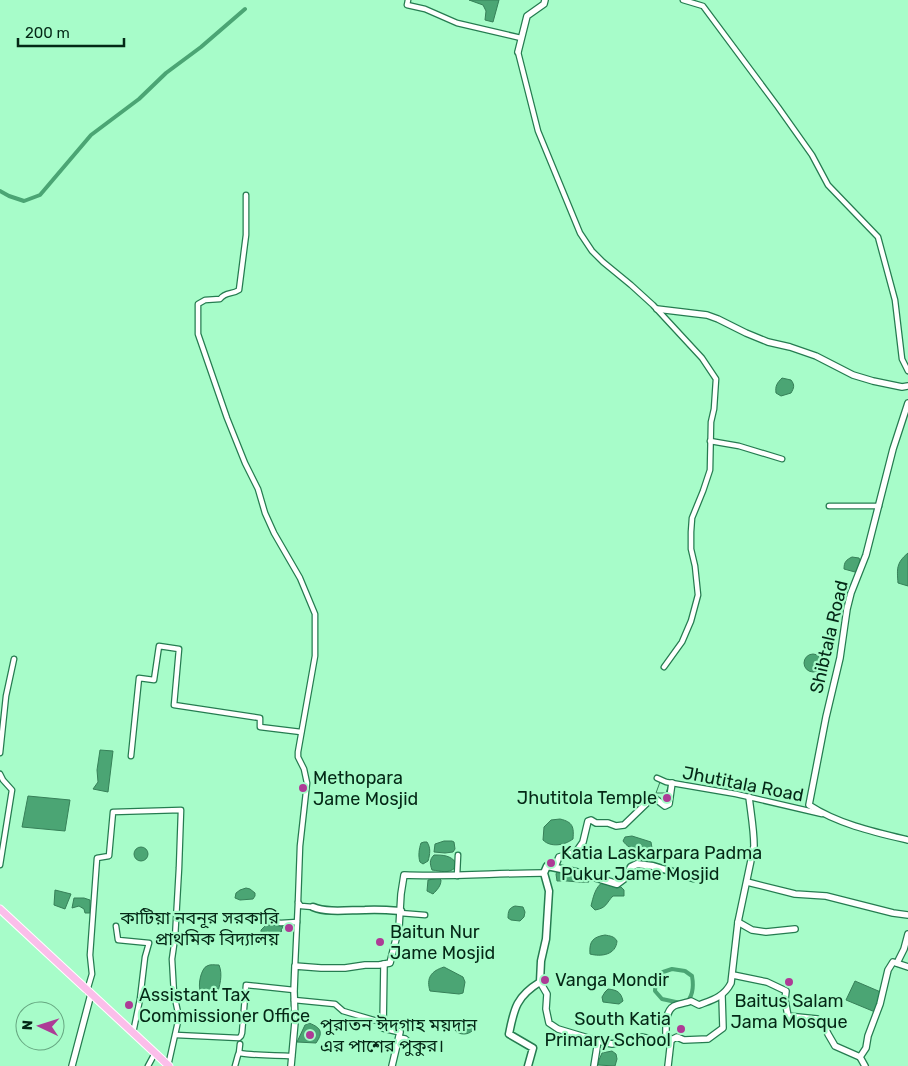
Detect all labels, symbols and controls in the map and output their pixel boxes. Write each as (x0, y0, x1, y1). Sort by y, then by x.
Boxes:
scale bar (18, 15, 124, 47)
text: 200 m (25, 24, 70, 42)
street label: Shibtala Road (805, 578, 853, 696)
street label: Jhutitala Road (681, 761, 805, 807)
place label: Methopara Jame Mosjid (313, 767, 418, 810)
marker: Methopara Jame Mosjid (297, 782, 309, 794)
place label: Jhutitola Temple (517, 787, 657, 809)
marker: Jhutitola Temple (661, 792, 673, 804)
place label: Katia Laskarpara Padma Pukur Jame Mosjid (561, 842, 762, 885)
marker: Katia Laskarpara Padma Pukur Jame Mosjid (545, 857, 557, 869)
place label: কাটিয়া নবনূর সরকারি প্রাথমিক বিদ্যালয় (119, 907, 280, 950)
place label: Baitun Nur Jame Mosjid (390, 921, 495, 964)
marker: কাটিয়া নবনূর সরকারি প্রাথমিক বিদ্যালয় (283, 922, 295, 934)
marker: Baitun Nur Jame Mosjid (374, 936, 386, 948)
place label: Vanga Mondir (555, 969, 669, 991)
marker: Vanga Mondir (539, 974, 551, 986)
marker: Baitus Salam Jama Mosque (783, 976, 795, 988)
place label: Assistant Tax Commissioner Office (139, 984, 310, 1027)
place label: Baitus Salam Jama Mosque (730, 990, 848, 1033)
marker: Assistant Tax Commissioner Office (123, 999, 135, 1011)
north arrow (15, 1001, 65, 1051)
place label: South Katia Primary School (544, 1008, 671, 1051)
place label: পুরাতন ঈদগাহ ময়দান এর পাশের পুকুর। (320, 1014, 478, 1057)
text: N (19, 1020, 36, 1031)
marker: South Katia Primary School (675, 1023, 687, 1035)
marker: পুরাতন ঈদগাহ ময়দান এর পাশের পুকুর। (304, 1029, 316, 1041)

